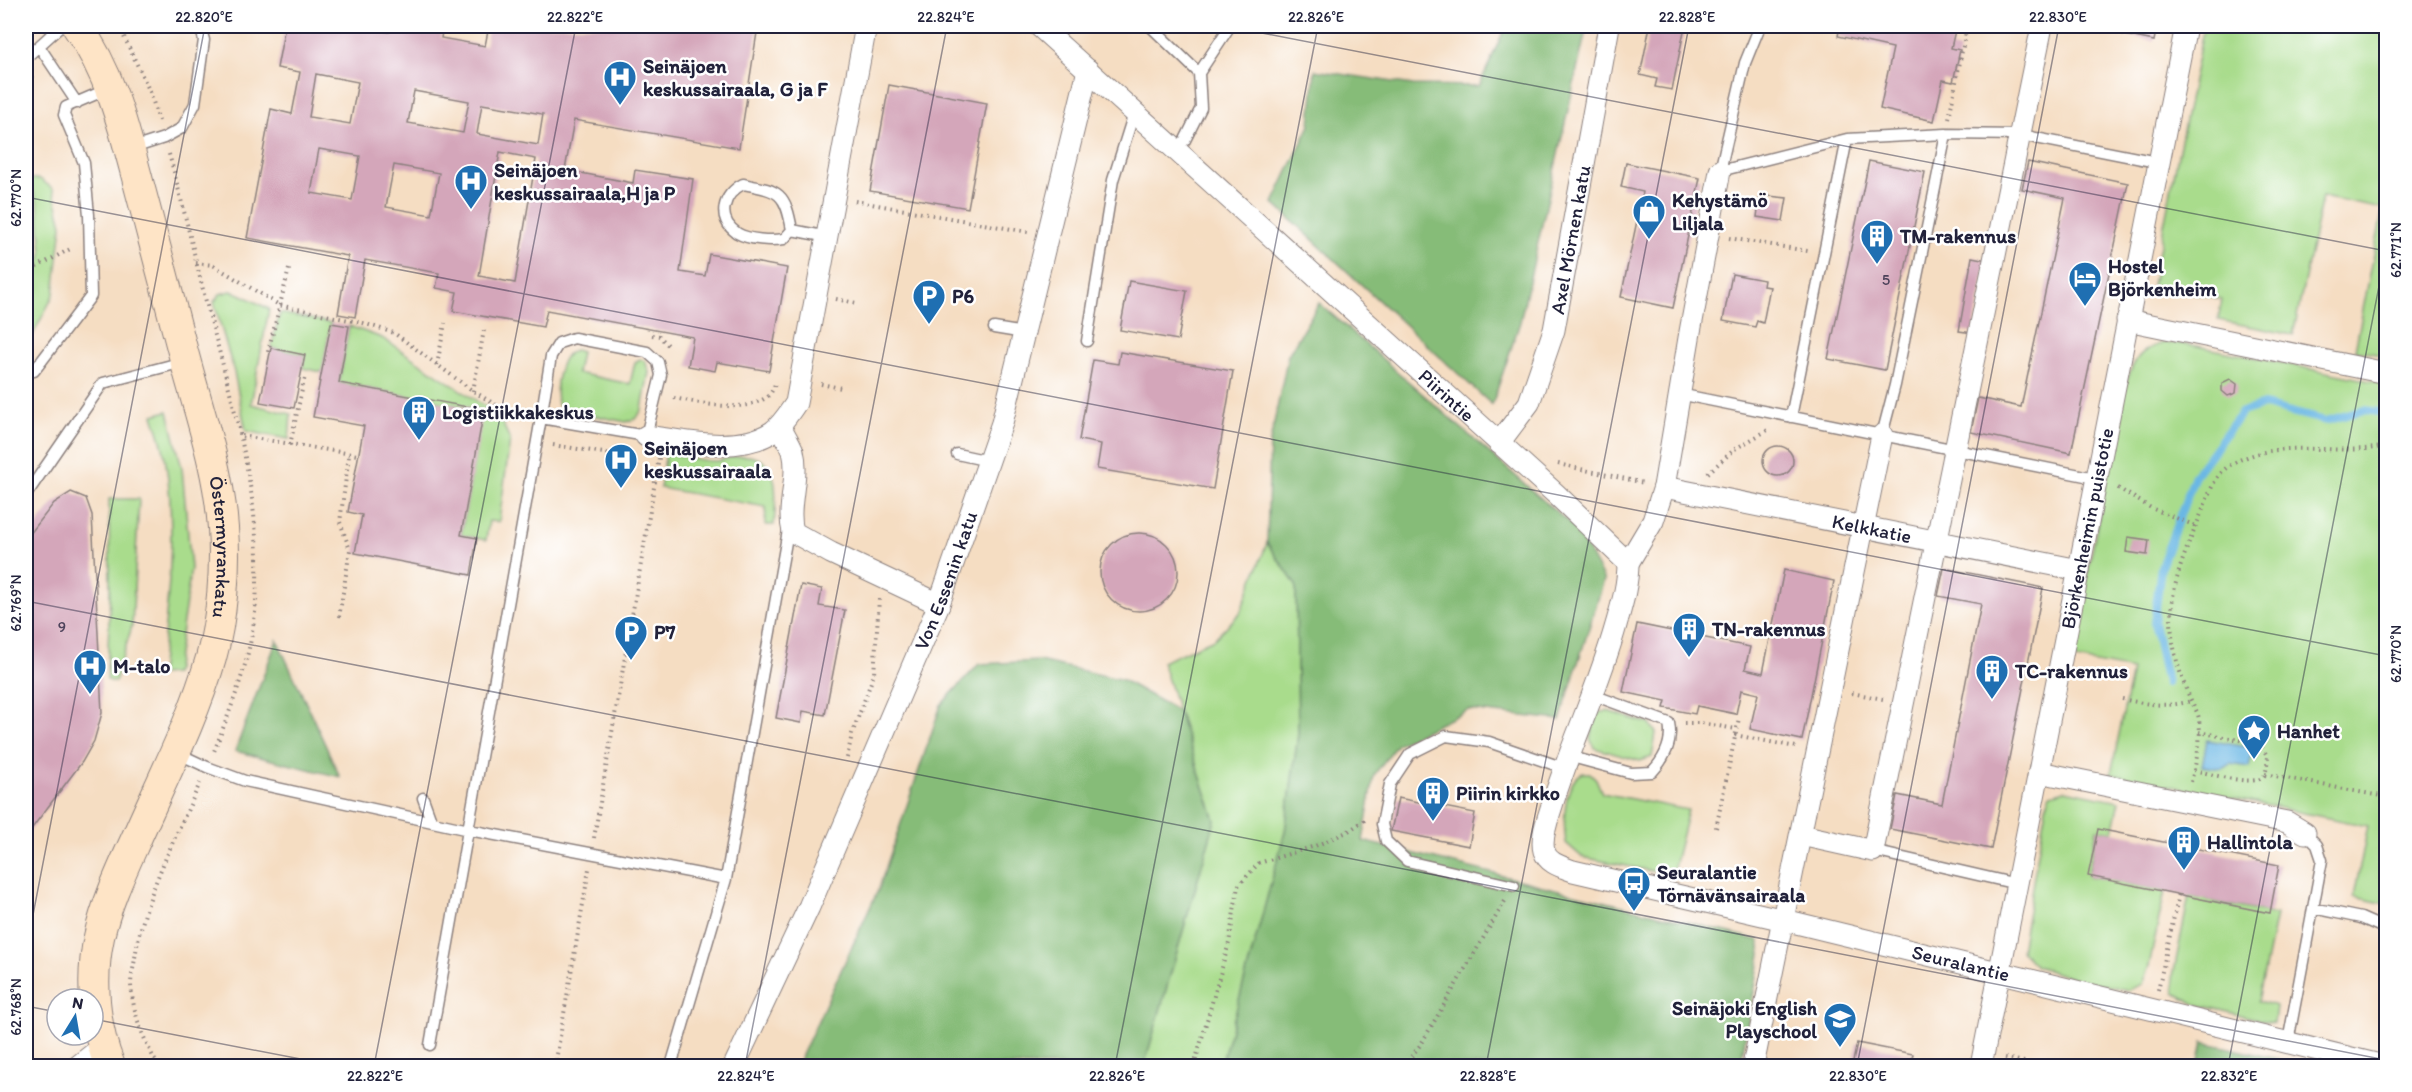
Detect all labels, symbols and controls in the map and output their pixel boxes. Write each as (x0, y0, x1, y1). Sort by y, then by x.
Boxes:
text: 22.820°E (175, 8, 233, 26)
text: 22.822°E (547, 8, 603, 26)
text: 22.824°E (917, 8, 975, 26)
text: 22.826°E (1288, 8, 1344, 26)
text: 22.828°E (1659, 8, 1715, 26)
text: 22.830°E (2029, 8, 2087, 26)
place label: Seinäjoen keskussairaala, G ja F (643, 54, 828, 102)
hospital icon: Seinäjoen keskussairaala, G ja F (602, 59, 638, 106)
place label: Seinäjoen keskussairaala,H ja P (494, 158, 676, 206)
hospital icon: Seinäjoen keskussairaala,H ja P (453, 163, 489, 210)
street label: Axel Mörnen katu (1545, 163, 1596, 316)
text: 62.770°N (7, 169, 25, 227)
place label: Kehystämö Liljala (1672, 188, 1768, 236)
shop icon: Kehystämö Liljala (1631, 193, 1667, 240)
building icon: TM-rakennus (1859, 218, 1895, 265)
text: 62.771°N (2387, 222, 2405, 278)
place label: TM-rakennus (1899, 224, 2016, 248)
place label: Hostel Björkenheim (2108, 254, 2217, 302)
hotel icon: Hostel Björkenheim (2067, 260, 2103, 307)
house number: 5 (1882, 270, 1890, 289)
parking icon: P6 (911, 278, 947, 325)
place label: P6 (952, 284, 974, 308)
street label: Piirintie (1414, 364, 1480, 427)
building icon: Logistiikkakeskus (401, 394, 437, 441)
place label: Logistiikkakeskus (442, 400, 594, 425)
street label: Björkenheimin puistotie (2055, 426, 2119, 631)
place label: Seinäjoen keskussairaala (644, 436, 772, 483)
hospital icon: Seinäjoen keskussairaala (603, 442, 639, 489)
street label: Östermyrankatu (204, 474, 236, 620)
street label: Von Essenin katu (909, 508, 982, 653)
street label: Kelkkatie (1830, 509, 1914, 548)
text: 62.769°N (7, 574, 25, 632)
building icon: TN-rakennus (1671, 611, 1707, 658)
parking icon: P7 (613, 614, 649, 661)
house number: 9 (58, 617, 66, 636)
place label: TN-rakennus (1711, 617, 1826, 641)
place label: P7 (654, 620, 675, 644)
text: 62.770°N (2387, 625, 2405, 683)
hospital icon: M-talo (72, 648, 108, 695)
building icon: TC-rakennus (1974, 653, 2010, 700)
place label: M-talo (113, 654, 171, 678)
place label: TC-rakennus (2014, 659, 2128, 683)
place icon: Hanhet (2236, 713, 2272, 760)
place label: Hanhet (2277, 719, 2340, 743)
building icon: Piirin kirkko (1415, 775, 1451, 822)
place label: Piirin kirkko (1456, 781, 1560, 805)
building icon: Hallintola (2166, 824, 2202, 871)
place label: Hallintola (2207, 830, 2293, 854)
place label: Seuralantie Törnävänsairaala (1656, 860, 1805, 907)
bus stop icon: Seuralantie Törnävänsairaala (1616, 865, 1652, 912)
street label: Seuralantie (1910, 940, 2012, 986)
text: 62.768°N (7, 978, 25, 1036)
north arrow (45, 987, 105, 1047)
text: N (71, 992, 85, 1013)
place label: Seinäjoki English Playschool (1672, 996, 1818, 1044)
school or university icon: Seinäjoki English Playschool (1822, 1001, 1858, 1048)
text: 22.822°E (347, 1067, 403, 1085)
text: 22.824°E (717, 1067, 775, 1085)
text: 22.826°E (1089, 1067, 1145, 1085)
text: 22.828°E (1460, 1067, 1516, 1085)
text: 22.830°E (1829, 1067, 1887, 1085)
text: 22.832°E (2201, 1067, 2257, 1085)

